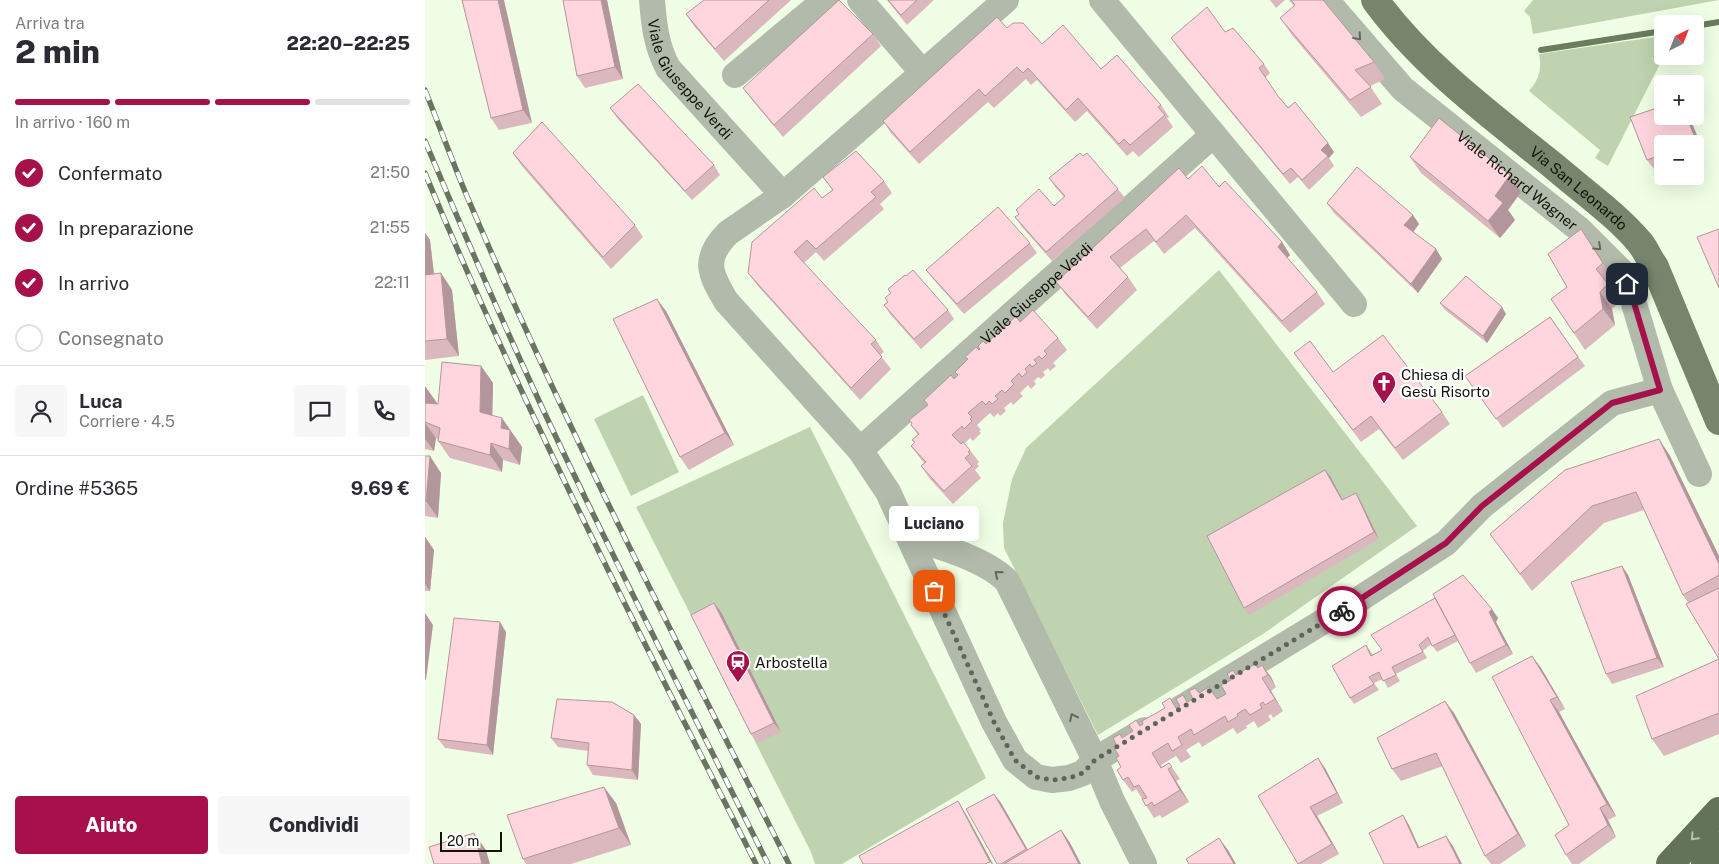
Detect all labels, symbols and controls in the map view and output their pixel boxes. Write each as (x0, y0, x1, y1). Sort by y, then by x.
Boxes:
text: Arriva tra (15, 14, 85, 33)
north arrow (1654, 15, 1704, 65)
map controls (1654, 15, 1704, 185)
street label: Viale Giuseppe Verdi (645, 18, 736, 142)
text: 22:20–22:25 (287, 32, 410, 54)
one-way arrow (1352, 32, 1361, 41)
text: 2 min (15, 33, 100, 70)
button: + (1654, 75, 1704, 125)
text: In arrivo · 160 m (15, 113, 130, 132)
street label: Viale Richard Wagner (1454, 127, 1581, 233)
button: − (1654, 135, 1704, 185)
street label: Via San Leonardo (1527, 142, 1631, 233)
icon: check (15, 159, 43, 187)
text: Confermato (58, 162, 162, 184)
text: 21:50 (370, 163, 410, 182)
icon: check (15, 214, 43, 242)
text: In preparazione (58, 217, 194, 239)
text: 21:55 (370, 218, 410, 237)
street label: Viale Giuseppe Verdi (977, 239, 1095, 347)
one-way arrow (1592, 241, 1601, 250)
pin (1606, 263, 1648, 305)
icon: check (15, 269, 43, 297)
icon: home (1613, 270, 1641, 298)
text: In arrivo (58, 272, 129, 294)
text: 22:11 (374, 273, 410, 292)
text: Consegnato (58, 327, 164, 349)
place label: Chiesa di Gesù Risorto (1401, 366, 1490, 400)
church icon: Chiesa di Gesù Risorto (1371, 370, 1397, 404)
button: person (15, 385, 67, 437)
button: chat (294, 385, 346, 437)
button: phone (358, 385, 410, 437)
text: Luca (79, 390, 123, 412)
text: Corriere · 4.5 (79, 412, 175, 431)
text: Ordine #5365 (15, 477, 138, 499)
text: 9.69 € (351, 477, 410, 499)
callout: Luciano (889, 506, 979, 541)
text: Luciano (904, 514, 964, 533)
pin (913, 570, 955, 612)
one-way arrow (994, 571, 1004, 580)
icon: bag (920, 577, 948, 605)
courier (1317, 586, 1367, 636)
icon: bike (1328, 597, 1356, 625)
station icon: Arbostella (725, 649, 751, 683)
place label: Arbostella (755, 654, 828, 671)
one-way arrow (1069, 713, 1079, 722)
button: Aiuto (15, 796, 208, 854)
button: Condividi (218, 796, 410, 854)
scale bar (440, 829, 503, 852)
one-way arrow (1691, 831, 1700, 840)
text: 20 m (447, 833, 479, 849)

